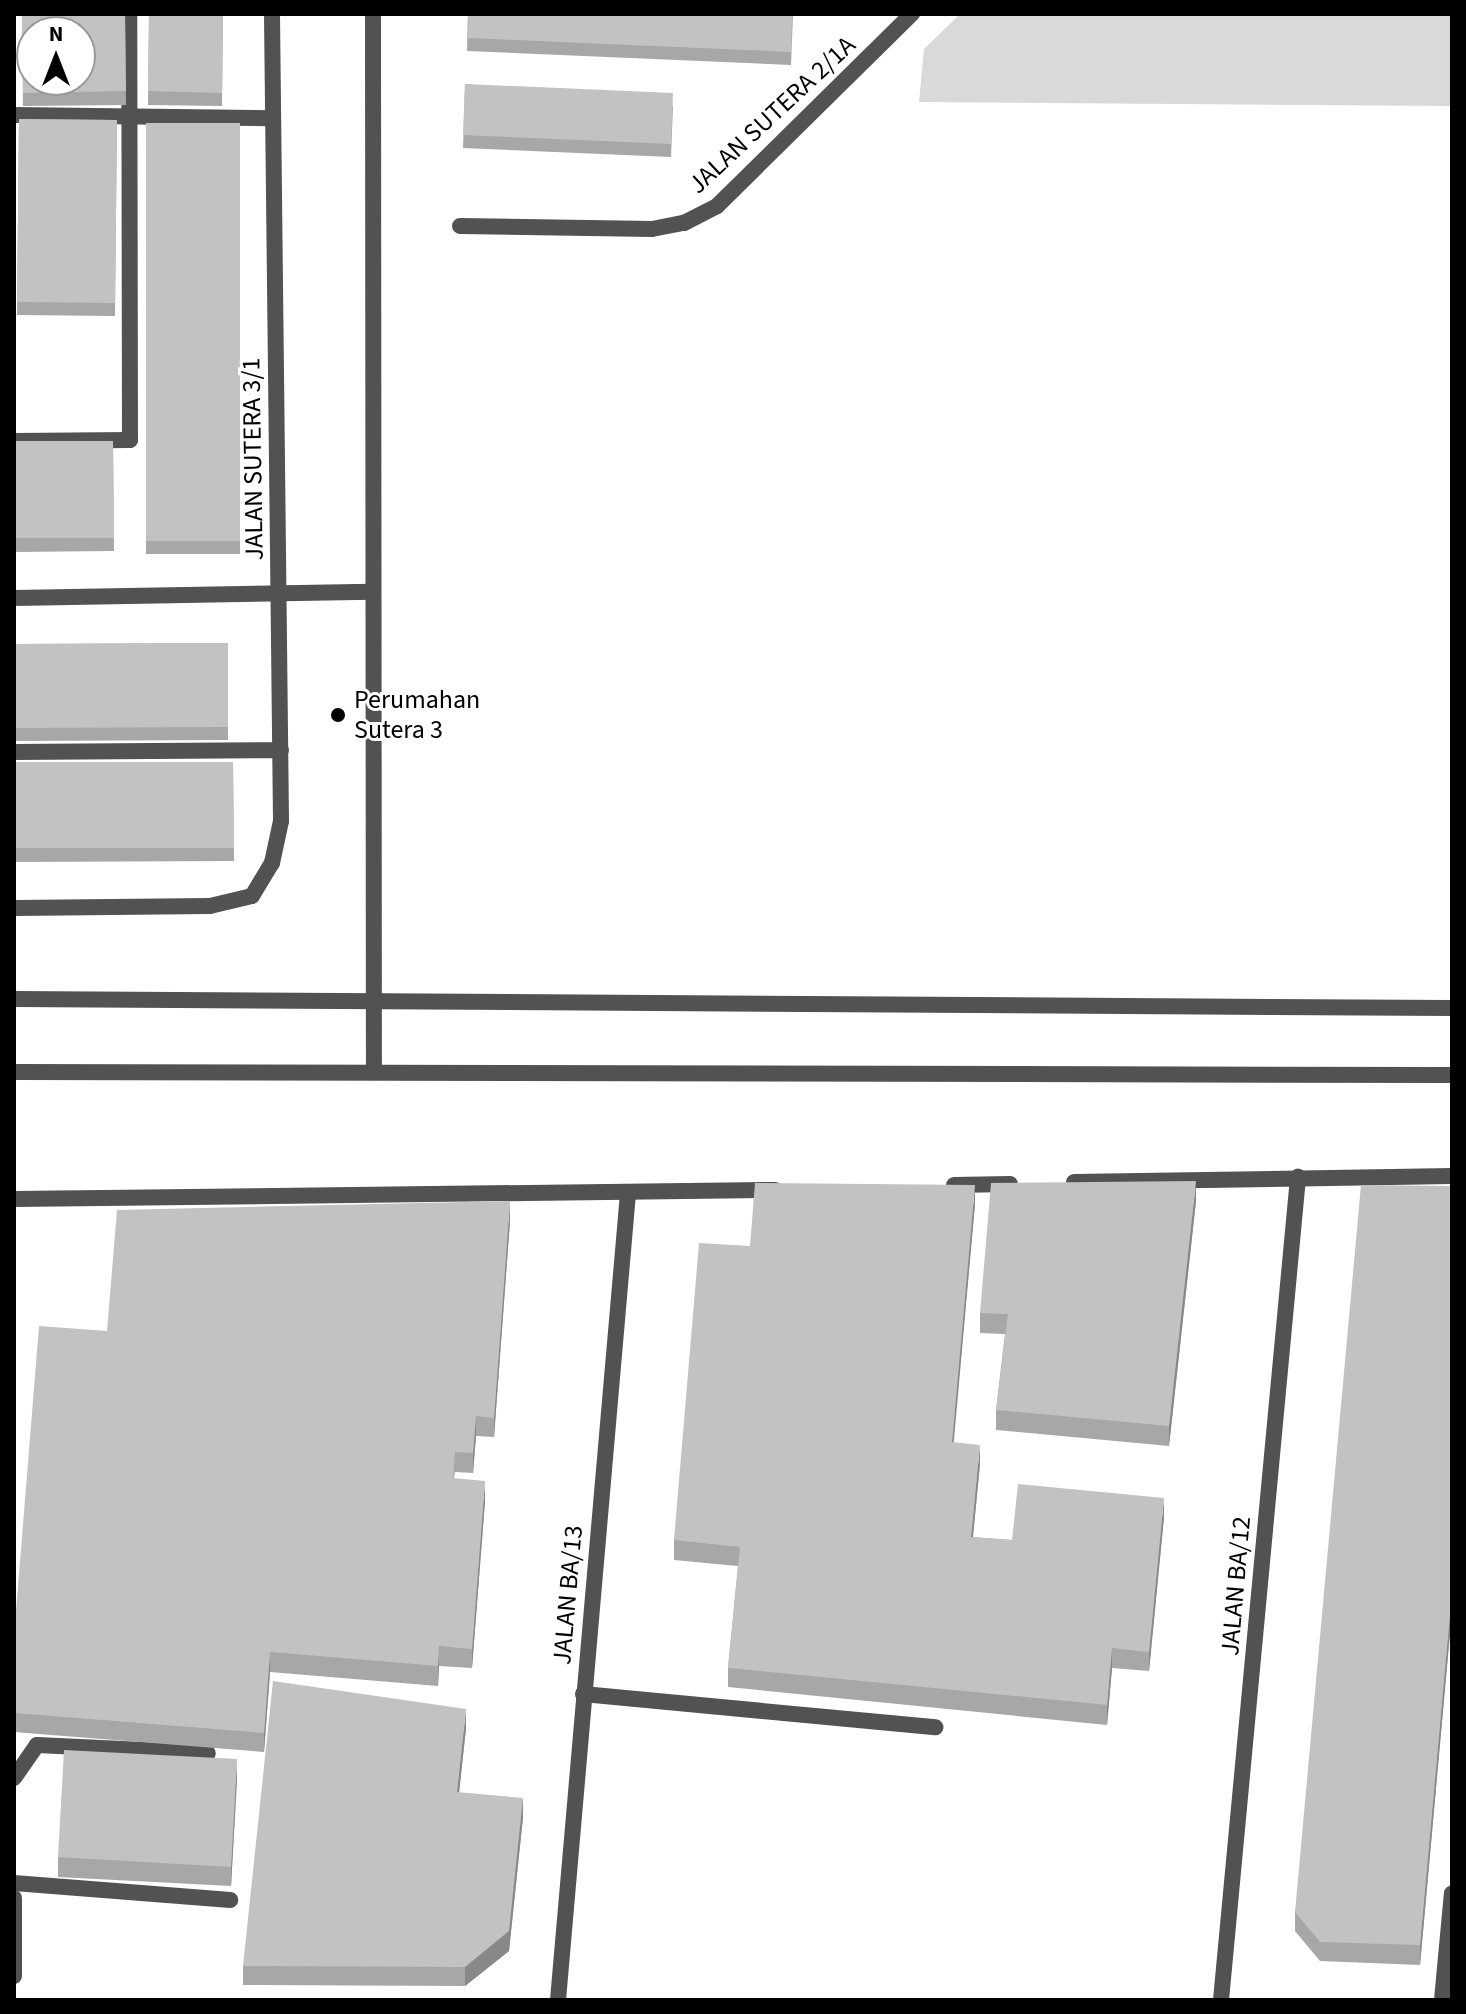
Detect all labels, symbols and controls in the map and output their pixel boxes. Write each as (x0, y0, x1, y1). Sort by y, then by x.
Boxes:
north arrow (16, 16, 96, 96)
text: N (49, 18, 63, 50)
street label: JALAN SUTERA 2/1A (682, 30, 862, 200)
street label: JALAN SUTERA 3/1 (236, 357, 270, 561)
place label: Perumahan Sutera 3 (354, 684, 480, 746)
marker: Perumahan Sutera 3 (329, 706, 347, 724)
street label: JALAN BA/12 (1214, 1515, 1258, 1657)
street label: JALAN BA/13 (546, 1524, 590, 1666)

